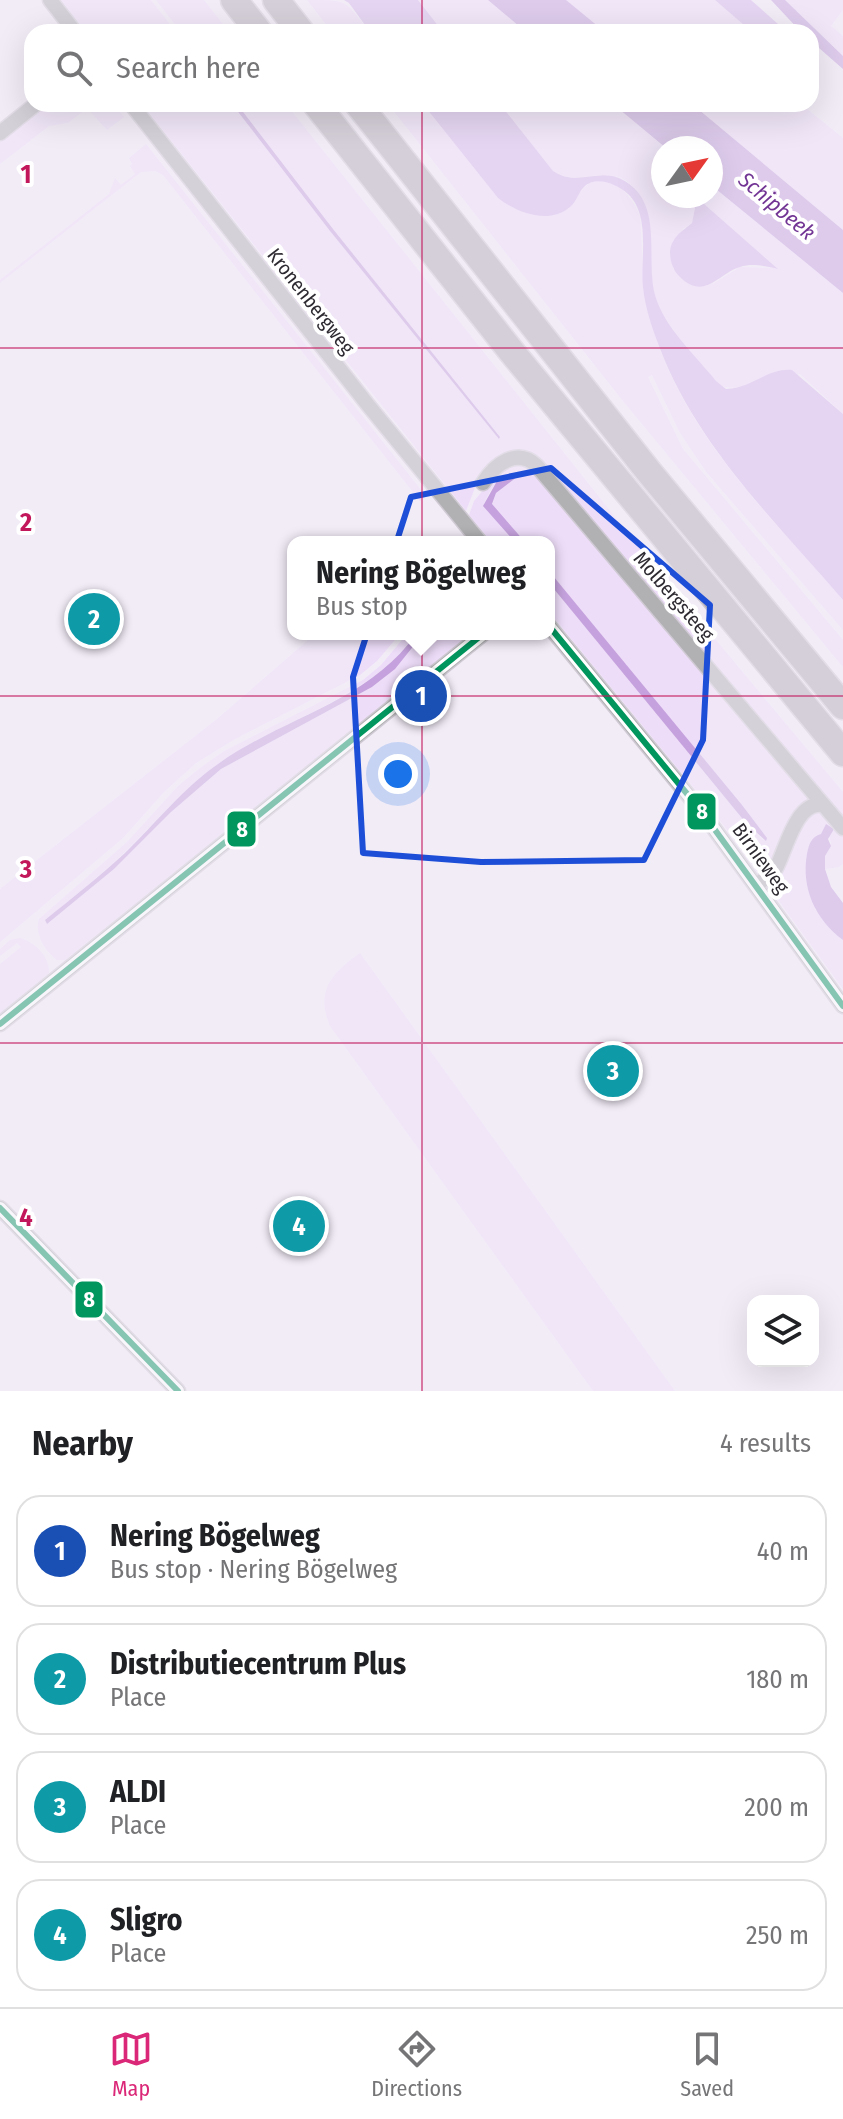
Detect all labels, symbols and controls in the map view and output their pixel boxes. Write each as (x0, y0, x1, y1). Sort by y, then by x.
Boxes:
search box (24, 24, 819, 112)
icon: search (52, 46, 96, 90)
text: Search here (116, 50, 261, 86)
north arrow (651, 136, 723, 208)
text: 1 (21, 159, 32, 190)
water label: Schipbeek (732, 165, 821, 246)
street label: Kronenbergweg (262, 243, 360, 359)
text: 2 (19, 507, 32, 538)
popup (287, 536, 555, 640)
street label: Molbergsteeg (629, 546, 720, 646)
text: Nering Bögelweg (316, 555, 526, 591)
pin: 2 (68, 589, 120, 649)
text: Bus stop (316, 591, 408, 622)
pin: 1 (395, 666, 447, 726)
your location (378, 754, 418, 794)
line badge: 8 (686, 792, 717, 831)
text: 8 (696, 798, 708, 825)
line badge: 8 (226, 810, 257, 848)
text: 8 (236, 816, 248, 843)
street label: Birnieweg (728, 818, 795, 898)
text: 3 (19, 854, 32, 885)
pin: 3 (587, 1041, 639, 1101)
pin: 4 (273, 1196, 325, 1256)
text: 4 (19, 1202, 33, 1233)
line badge: 8 (74, 1280, 104, 1319)
text: 8 (83, 1286, 95, 1313)
map controls (747, 1295, 819, 1367)
button: layers (747, 1295, 819, 1367)
text: Nearby (32, 1423, 133, 1464)
text: 4 results (720, 1428, 811, 1459)
text: Nering Bögelweg (110, 1518, 320, 1554)
text: 1 (55, 1536, 66, 1567)
text: 40 m (757, 1536, 809, 1567)
text: Bus stop · Nering Bögelweg (110, 1554, 397, 1585)
text: Distributiecentrum Plus (110, 1646, 406, 1682)
text: 2 (54, 1664, 66, 1695)
text: 180 m (746, 1664, 809, 1695)
text: Place (110, 1682, 166, 1713)
text: ALDI (110, 1774, 166, 1810)
text: 3 (54, 1792, 66, 1823)
text: 200 m (744, 1792, 809, 1823)
text: Place (110, 1810, 166, 1841)
text: Sligro (110, 1902, 183, 1938)
text: 4 (53, 1920, 67, 1951)
text: 250 m (746, 1920, 809, 1951)
text: Place (110, 1938, 166, 1969)
tab: Map (109, 2027, 153, 2102)
tab: Directions (371, 2027, 462, 2102)
tab: Saved (680, 2027, 734, 2102)

